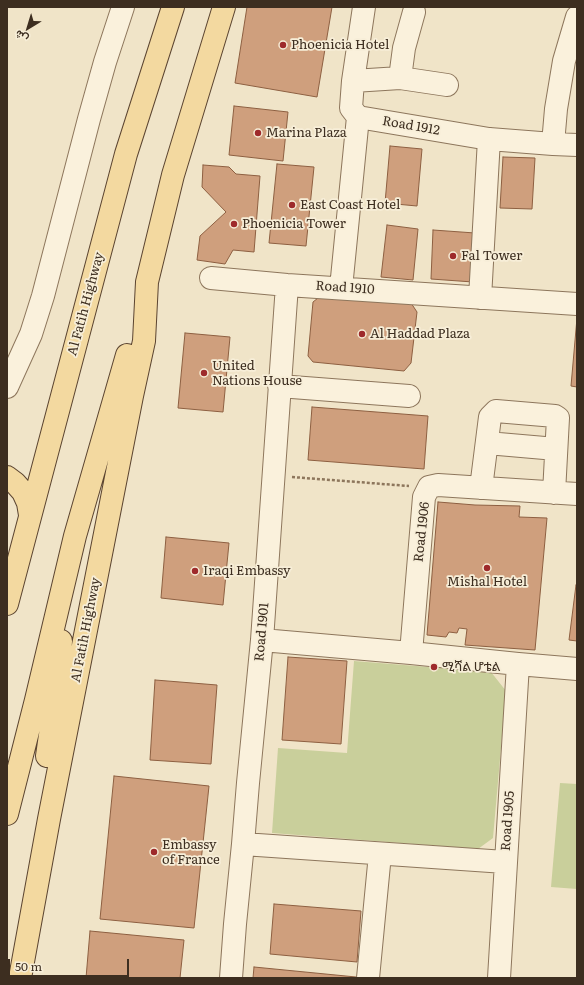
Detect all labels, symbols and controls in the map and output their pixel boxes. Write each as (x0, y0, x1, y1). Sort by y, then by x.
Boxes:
north arrow (8, 8, 48, 48)
text: ش (10, 27, 31, 48)
place label: Phoenicia Hotel (291, 37, 389, 53)
marker: Phoenicia Hotel (278, 40, 288, 50)
street label: Road 1912 (381, 113, 441, 139)
place label: Marina Plaza (266, 125, 347, 141)
marker: Marina Plaza (253, 128, 263, 138)
place label: East Coast Hotel (300, 197, 400, 213)
marker: East Coast Hotel (287, 200, 297, 210)
place label: Phoenicia Tower (242, 216, 346, 232)
marker: Phoenicia Tower (229, 219, 239, 229)
place label: Fal Tower (461, 248, 522, 264)
street label: Al Fatih Highway (65, 250, 107, 358)
marker: Fal Tower (448, 251, 458, 261)
street label: Road 1910 (315, 278, 375, 298)
place label: Al Haddad Plaza (370, 326, 470, 342)
marker: Al Haddad Plaza (357, 329, 367, 339)
place label: United Nations House (212, 358, 302, 389)
marker: United Nations House (199, 368, 209, 378)
street label: Road 1906 (411, 501, 433, 563)
place label: Iraqi Embassy (203, 563, 291, 579)
marker: Mishal Hotel (482, 563, 492, 573)
marker: Iraqi Embassy (190, 566, 200, 576)
place label: Mishal Hotel (447, 574, 527, 590)
street label: Al Fatih Highway (68, 576, 104, 684)
street label: Road 1901 (252, 602, 272, 662)
place label: ሚሻል ሆቴል (442, 659, 500, 675)
marker: ሚሻል ሆቴል (429, 662, 439, 672)
street label: Road 1905 (498, 790, 518, 852)
place label: Embassy of France (162, 837, 220, 868)
marker: Embassy of France (149, 847, 159, 857)
scale bar (10, 951, 131, 977)
text: 50 m (15, 957, 42, 975)

